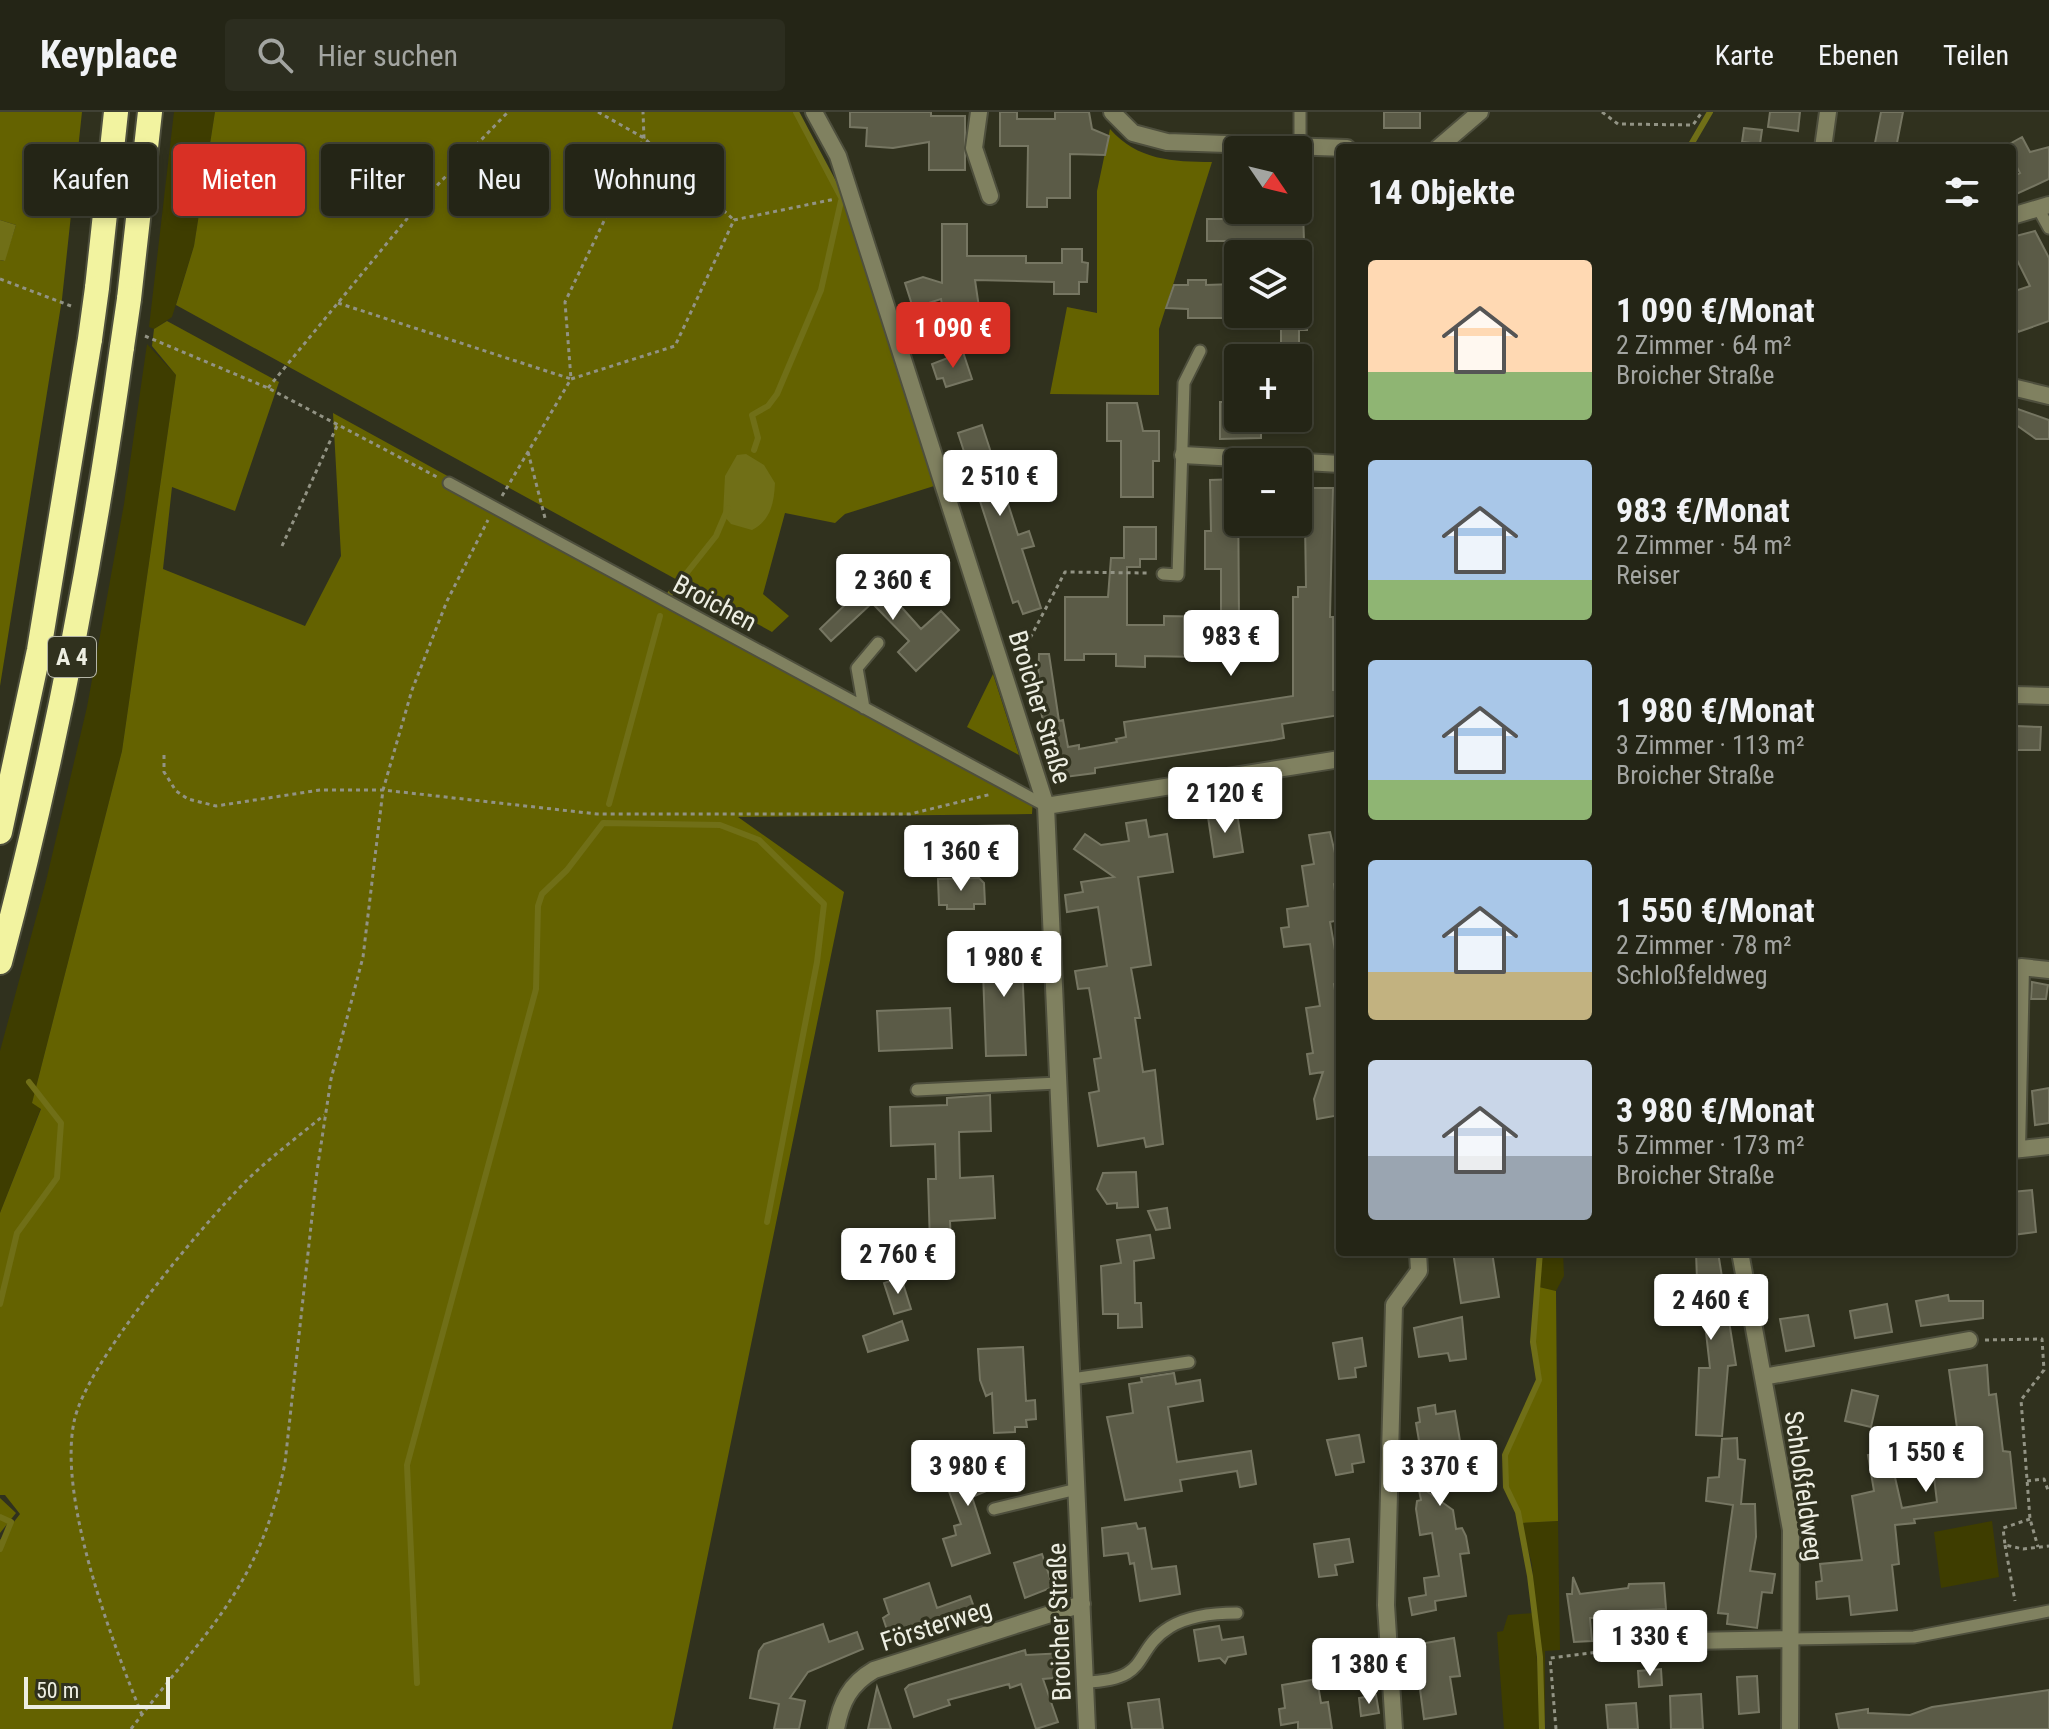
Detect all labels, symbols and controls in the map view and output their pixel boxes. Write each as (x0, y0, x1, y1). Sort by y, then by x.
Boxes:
search box (225, 19, 785, 91)
text: Keyplace (40, 33, 177, 77)
icon: search (253, 33, 297, 77)
text: Hier suchen (317, 38, 458, 73)
text: Karte (1715, 39, 1774, 72)
text: Ebenen (1818, 39, 1899, 72)
text: Teilen (1943, 39, 2009, 72)
north arrow (1224, 136, 1312, 224)
map controls (1224, 136, 1312, 536)
chip: Kaufen (24, 144, 157, 216)
chip: Mieten (173, 144, 305, 216)
chip: Filter (321, 144, 433, 216)
chip: Neu (449, 144, 549, 216)
chip: Wohnung (565, 144, 724, 216)
icon: filters (1940, 170, 1984, 214)
text: 14 Objekte (1368, 172, 1515, 212)
button: layers (1224, 240, 1312, 328)
text: 1 090 €/Monat (1616, 290, 1815, 330)
icon: home (1432, 292, 1528, 388)
pin: 1 090 € (879, 302, 1027, 370)
text: 1 090 € (914, 313, 992, 343)
text: 2 Zimmer · 64 m² (1616, 330, 1792, 360)
button: + (1224, 344, 1312, 432)
text: Broicher Straße (1616, 360, 1774, 390)
button: − (1224, 448, 1312, 536)
pin: 2 510 € (926, 450, 1074, 518)
text: 2 510 € (961, 461, 1039, 491)
text: 983 €/Monat (1616, 490, 1790, 530)
icon: home (1432, 492, 1528, 588)
text: 2 Zimmer · 54 m² (1616, 530, 1792, 560)
pin: 2 360 € (819, 554, 967, 622)
text: Reiser (1616, 560, 1680, 590)
text: 2 360 € (854, 565, 932, 595)
street label: Broichen (668, 569, 762, 637)
pin: 983 € (1175, 610, 1287, 678)
text: 983 € (1202, 621, 1260, 651)
street label: Broicher Straße (1003, 627, 1077, 787)
road number: A 4 (48, 637, 96, 677)
text: 1 980 €/Monat (1616, 690, 1815, 730)
icon: home (1432, 692, 1528, 788)
text: 3 Zimmer · 113 m² (1616, 730, 1805, 760)
text: Broicher Straße (1616, 760, 1774, 790)
pin: 2 120 € (1151, 767, 1299, 835)
text: 2 120 € (1186, 778, 1264, 808)
pin: 1 360 € (887, 825, 1035, 893)
text: 1 360 € (922, 836, 1000, 866)
text: 1 550 €/Monat (1616, 890, 1815, 930)
icon: home (1432, 892, 1528, 988)
text: 2 Zimmer · 78 m² (1616, 930, 1792, 960)
pin: 1 980 € (930, 931, 1078, 999)
text: 1 980 € (965, 942, 1043, 972)
text: Schloßfeldweg (1616, 960, 1768, 990)
text: 3 980 €/Monat (1616, 1090, 1815, 1130)
icon: home (1432, 1092, 1528, 1188)
text: 5 Zimmer · 173 m² (1616, 1130, 1805, 1160)
text: Broicher Straße (1616, 1160, 1774, 1190)
pin: 2 760 € (824, 1228, 972, 1296)
text: 2 760 € (859, 1239, 937, 1269)
pin: 2 460 € (1637, 1274, 1785, 1342)
text: 2 460 € (1672, 1285, 1750, 1315)
street label: Schloßfeldweg (1779, 1409, 1829, 1563)
pin: 1 550 € (1852, 1426, 2000, 1494)
text: 1 550 € (1887, 1437, 1965, 1467)
pin: 3 980 € (894, 1440, 1042, 1508)
pin: 3 370 € (1366, 1440, 1514, 1508)
text: 3 980 € (929, 1451, 1007, 1481)
text: 3 370 € (1401, 1451, 1479, 1481)
street label: Broicher Straße (1041, 1542, 1077, 1702)
street label: Försterweg (877, 1593, 995, 1657)
pin: 1 330 € (1576, 1610, 1724, 1678)
text: 1 330 € (1611, 1621, 1689, 1651)
pin: 1 380 € (1295, 1638, 1443, 1706)
text: 1 380 € (1330, 1649, 1408, 1679)
scale bar (24, 1673, 170, 1709)
text: 50 m (36, 1678, 79, 1703)

